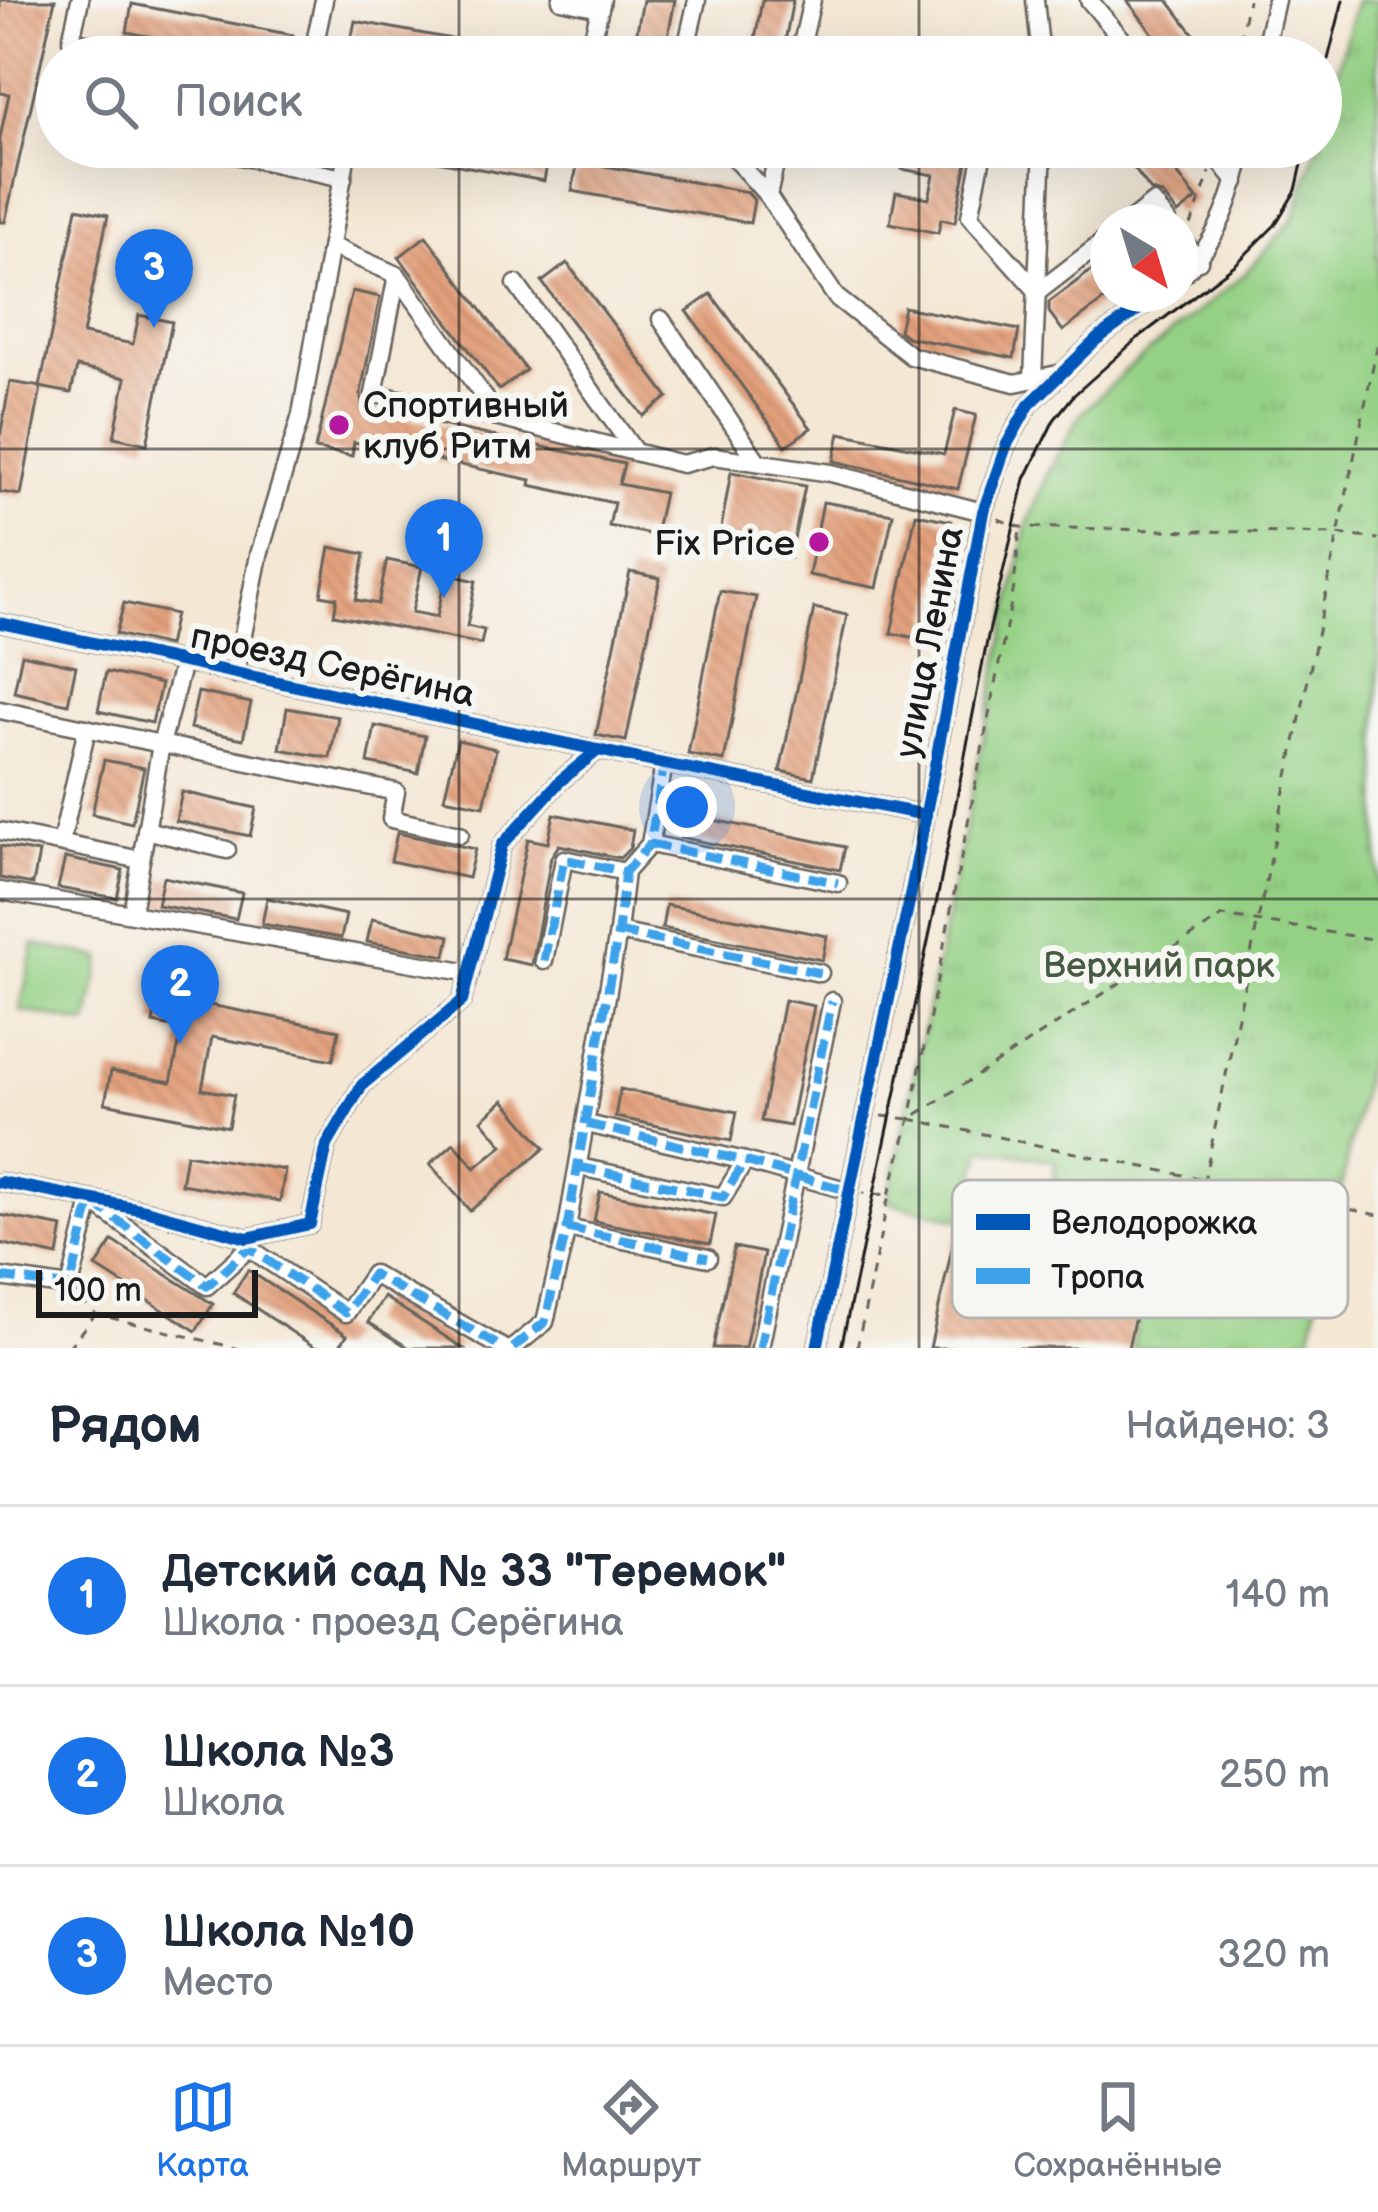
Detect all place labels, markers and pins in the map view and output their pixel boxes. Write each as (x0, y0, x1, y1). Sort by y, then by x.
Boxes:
pin: 3 (115, 229, 193, 328)
place label: Спортивный клуб Ритм (363, 385, 569, 469)
marker: Спортивный клуб Ритм (326, 412, 352, 438)
pin: 1 (405, 499, 483, 598)
place label: Fix Price (654, 523, 795, 566)
marker: Fix Price (806, 529, 832, 555)
pin: 2 (141, 945, 219, 1044)

